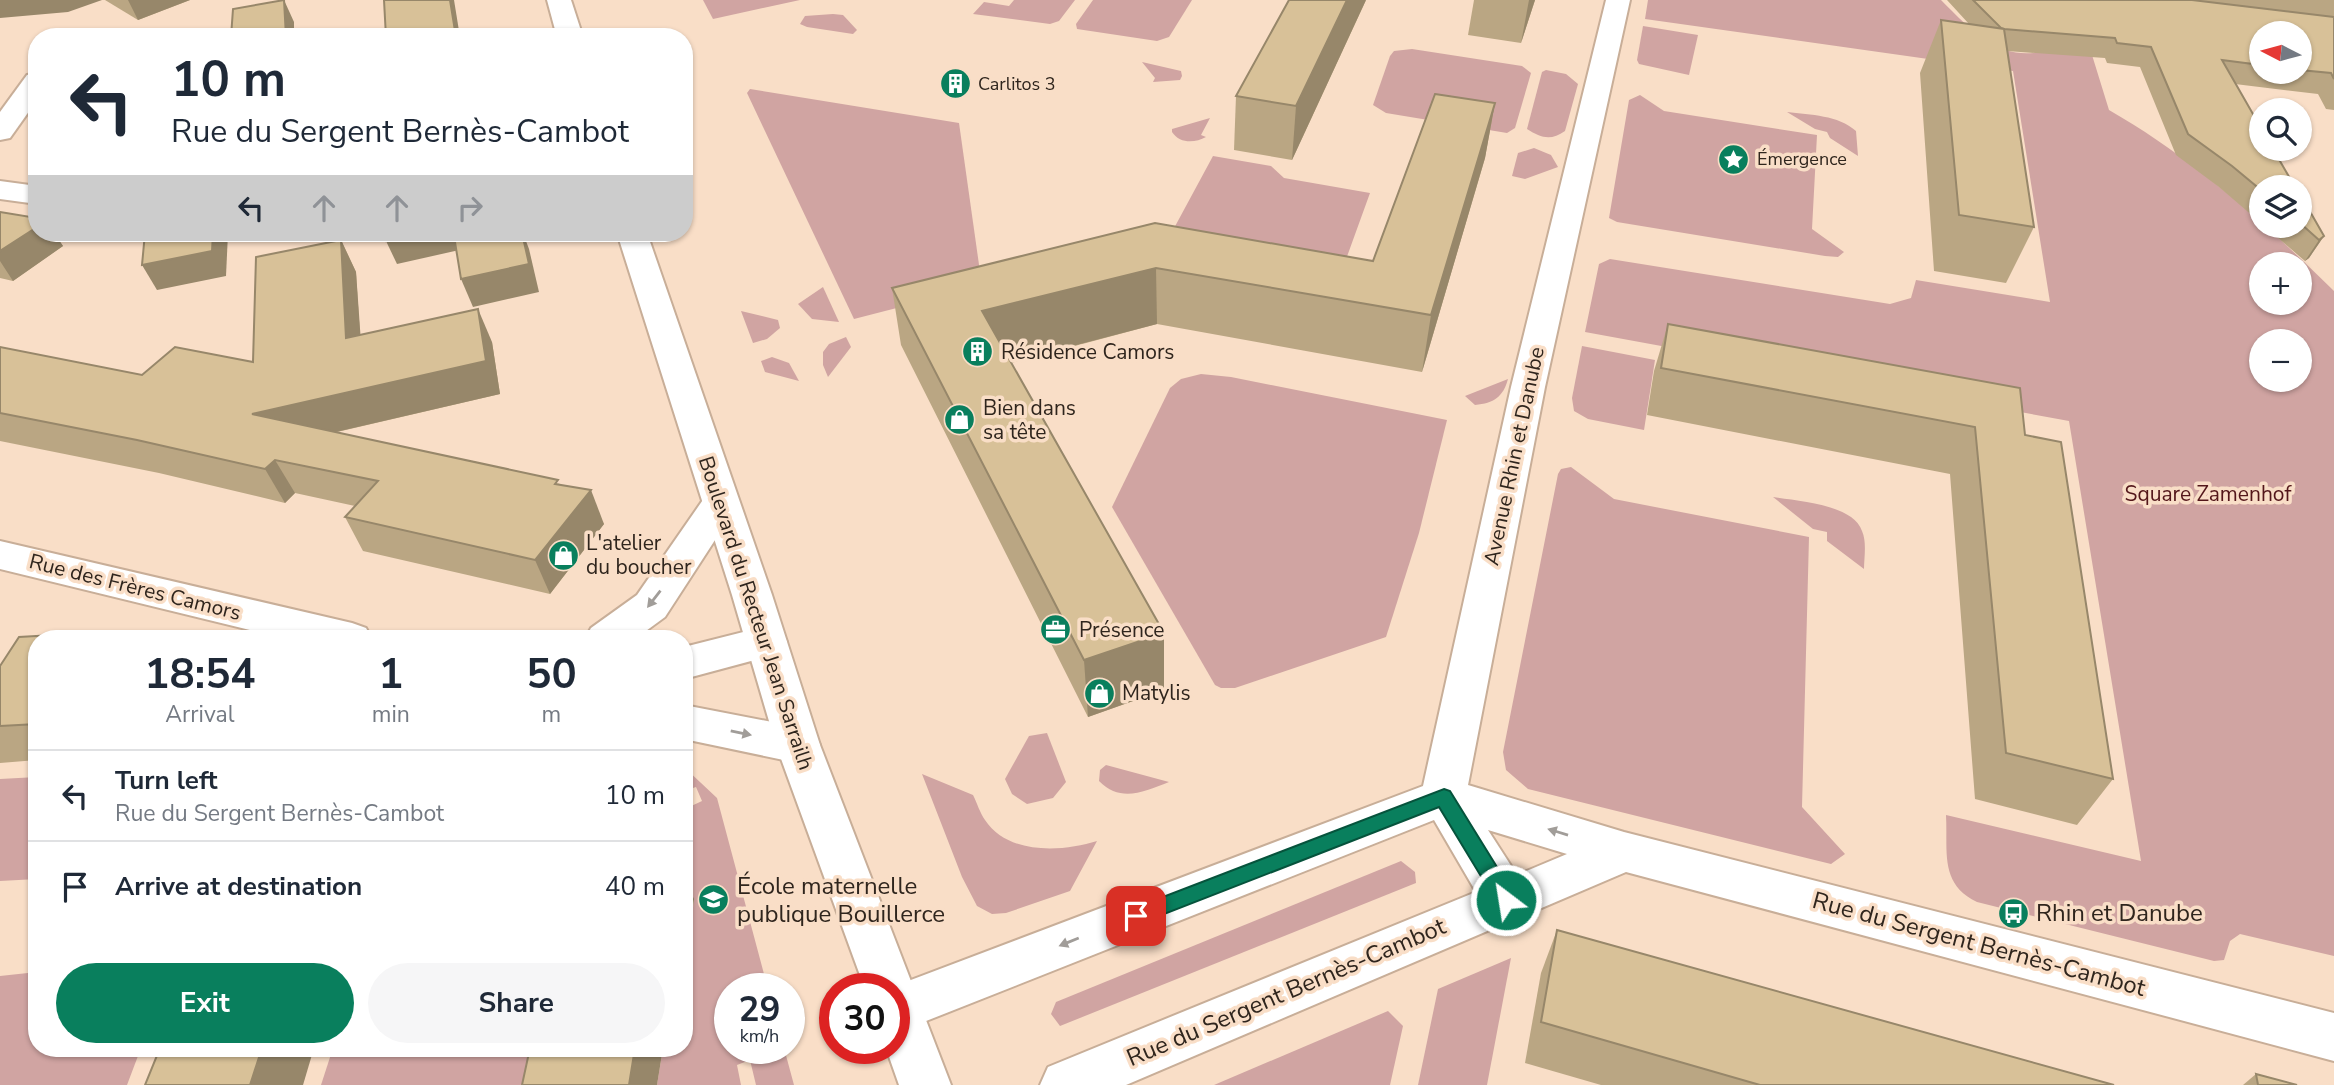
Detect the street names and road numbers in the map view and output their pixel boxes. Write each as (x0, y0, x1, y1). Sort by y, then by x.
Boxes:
street label: Avenue Rhin et Danube (1477, 344, 1551, 568)
street label: Boulevard du Recteur Jean Sarrailh (692, 453, 820, 773)
street label: Rue des Frères Camors (26, 547, 244, 627)
street label: Rue du Sergent Bernès-Cambot (1809, 884, 2150, 1004)
street label: Rue du Sergent Bernès-Cambot (1122, 910, 1451, 1074)

